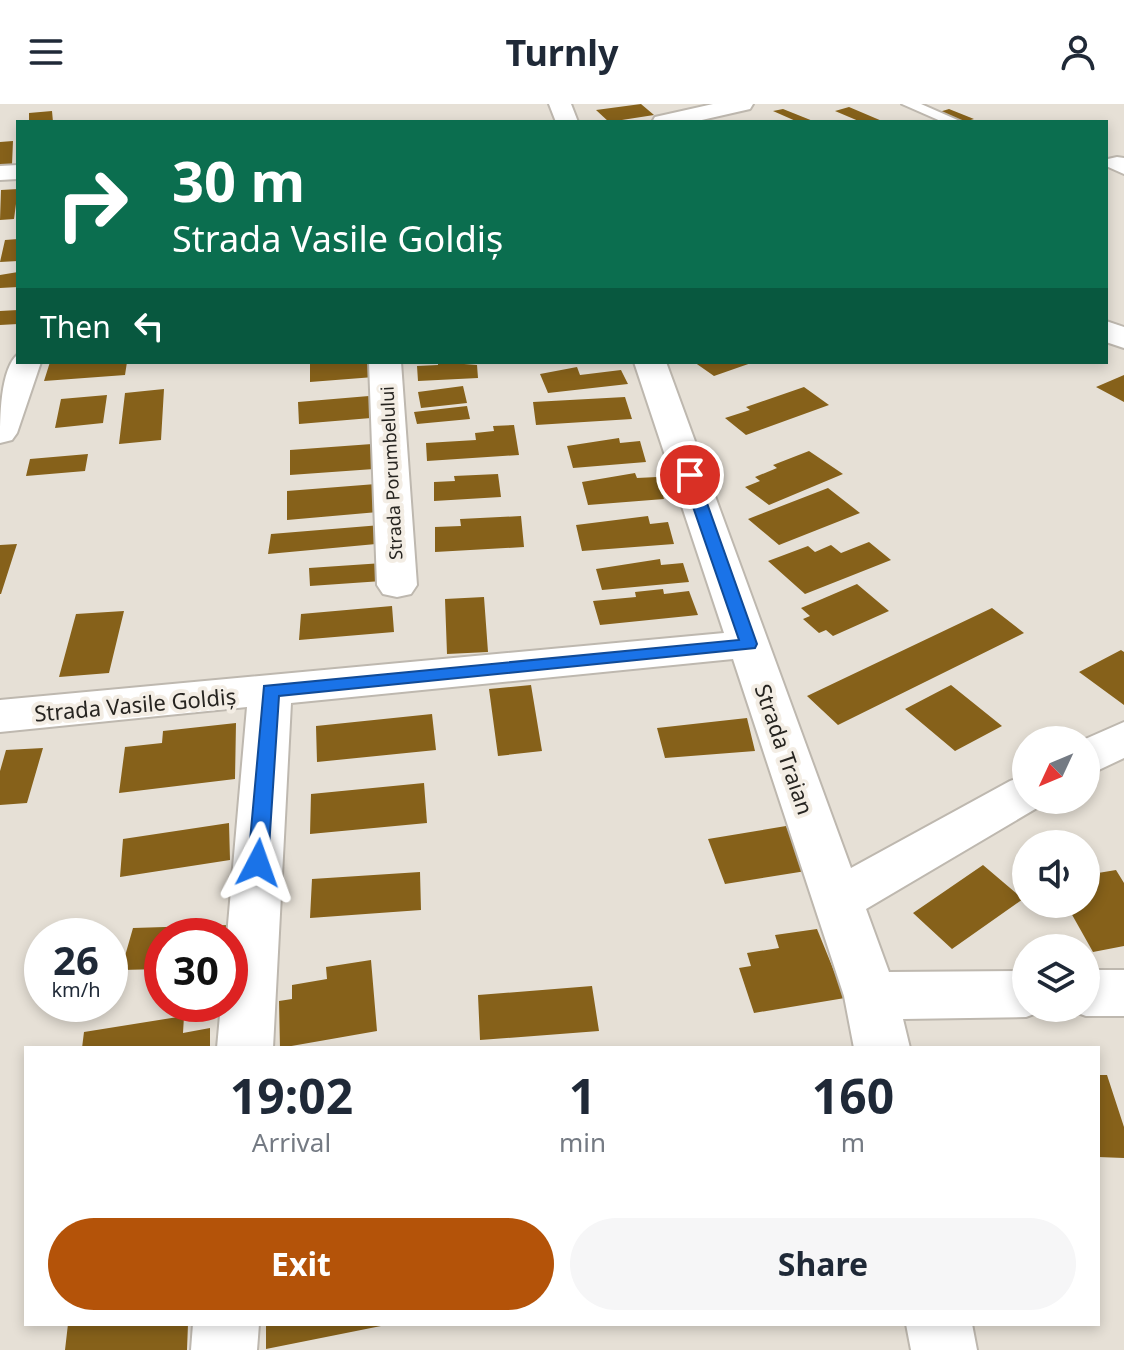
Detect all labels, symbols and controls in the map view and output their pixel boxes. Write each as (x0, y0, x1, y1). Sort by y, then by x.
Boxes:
text: Turnly (505, 28, 619, 77)
icon: menu (24, 30, 68, 74)
icon: person (1056, 30, 1100, 74)
text: 30 m (172, 142, 305, 218)
icon: right (40, 152, 144, 256)
text: Strada Vasile Goldiș (172, 214, 503, 263)
icon: left (127, 304, 171, 348)
text: Then (40, 306, 111, 347)
street label: Strada Porumbelului (374, 385, 408, 561)
pin (656, 441, 724, 509)
icon: arrive (668, 453, 712, 497)
street label: Strada Vasile Goldiș (33, 680, 237, 728)
street label: Strada Traian (749, 680, 821, 818)
north arrow (1012, 726, 1100, 814)
map controls (1012, 726, 1100, 1022)
position arrow (216, 821, 300, 905)
button: sound (1012, 830, 1100, 918)
speed limit sign: 30 (144, 918, 248, 1022)
text: 26 (53, 932, 99, 987)
button: layers (1012, 934, 1100, 1022)
text: km/h (51, 976, 101, 1003)
text: 19:02 (230, 1063, 353, 1128)
text: 1 (569, 1063, 596, 1128)
text: 160 (812, 1063, 894, 1128)
text: Arrival (252, 1124, 331, 1160)
text: min (559, 1124, 606, 1160)
text: m (841, 1124, 865, 1160)
button: Exit (48, 1218, 554, 1310)
button: Share (570, 1218, 1076, 1310)

